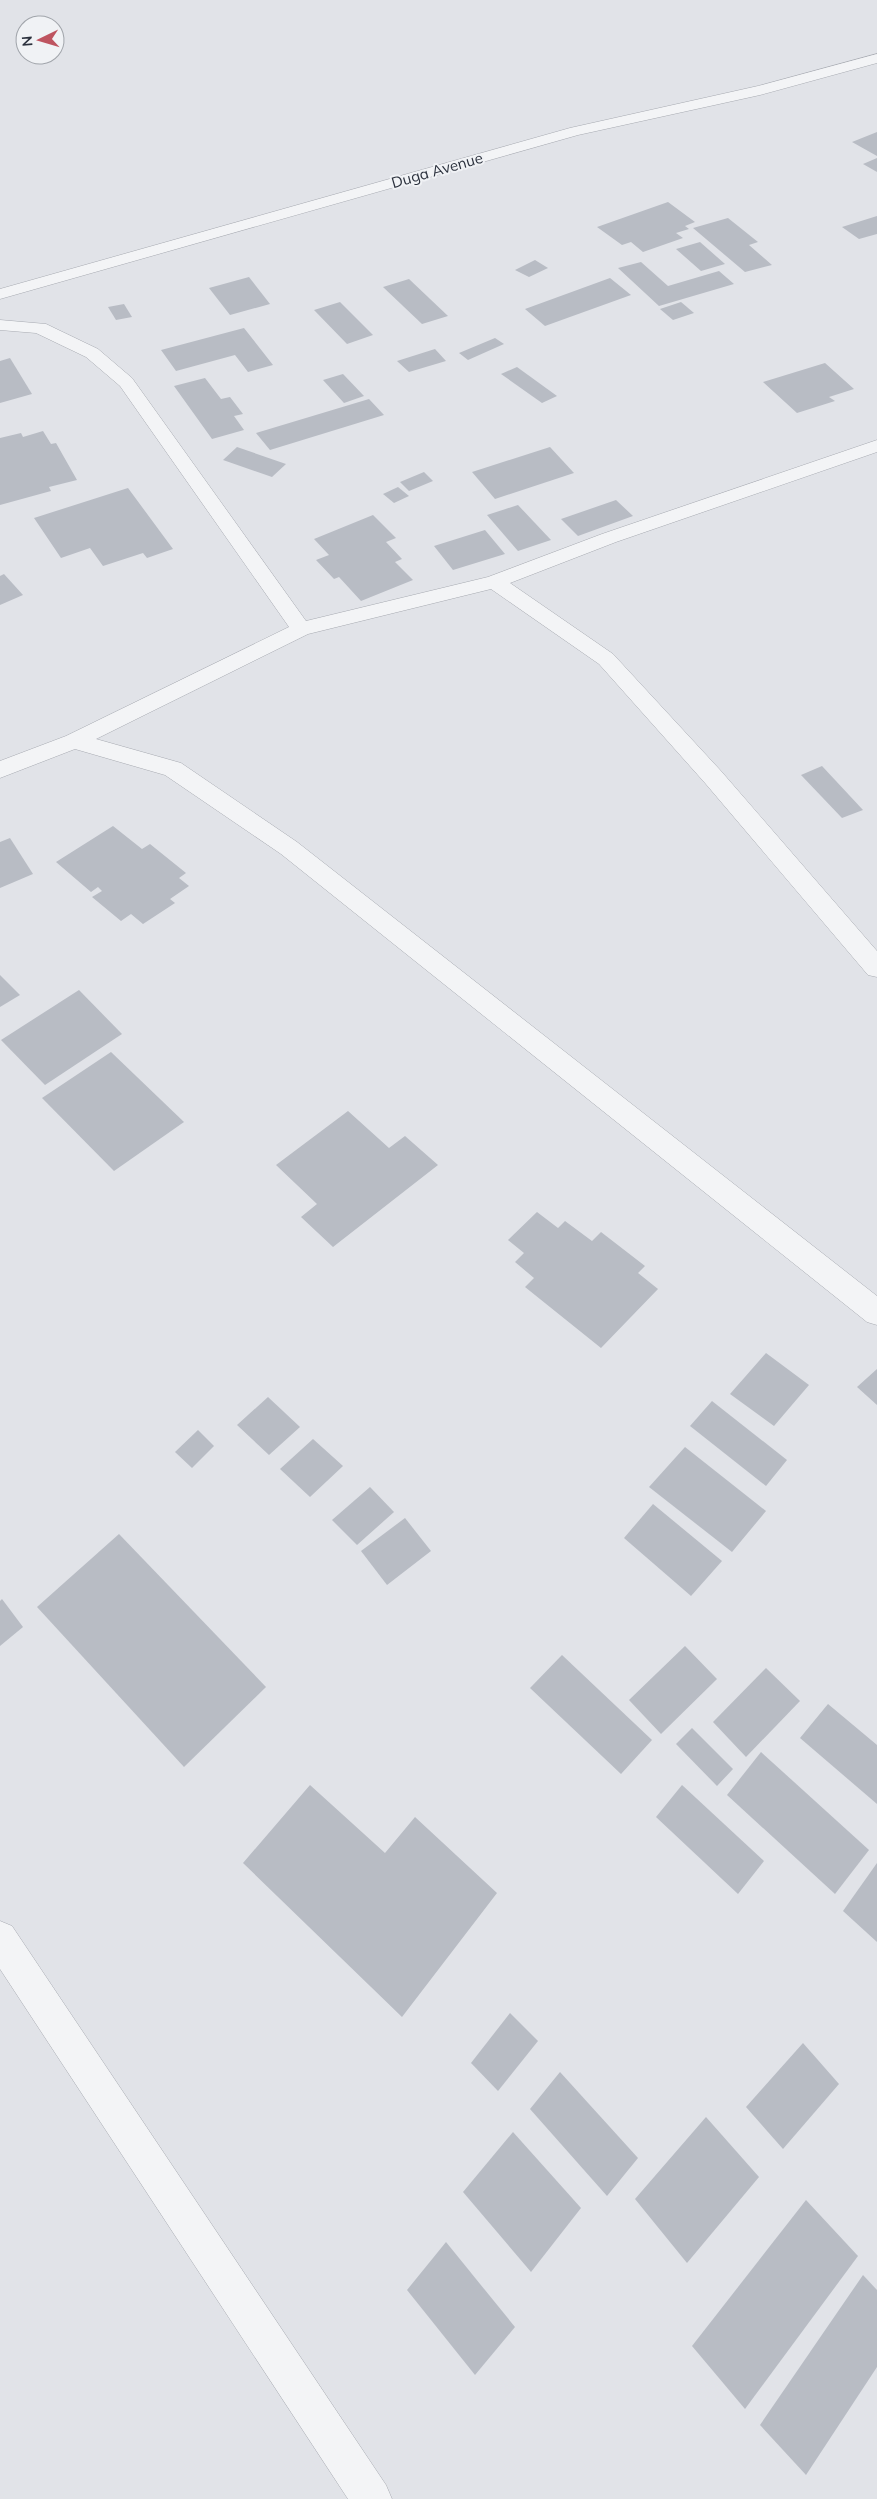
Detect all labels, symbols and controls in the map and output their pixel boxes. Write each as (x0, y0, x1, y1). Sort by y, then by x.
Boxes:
north arrow (15, 15, 65, 65)
text: N (18, 35, 36, 47)
street label: Duga Avenue (389, 148, 485, 192)

